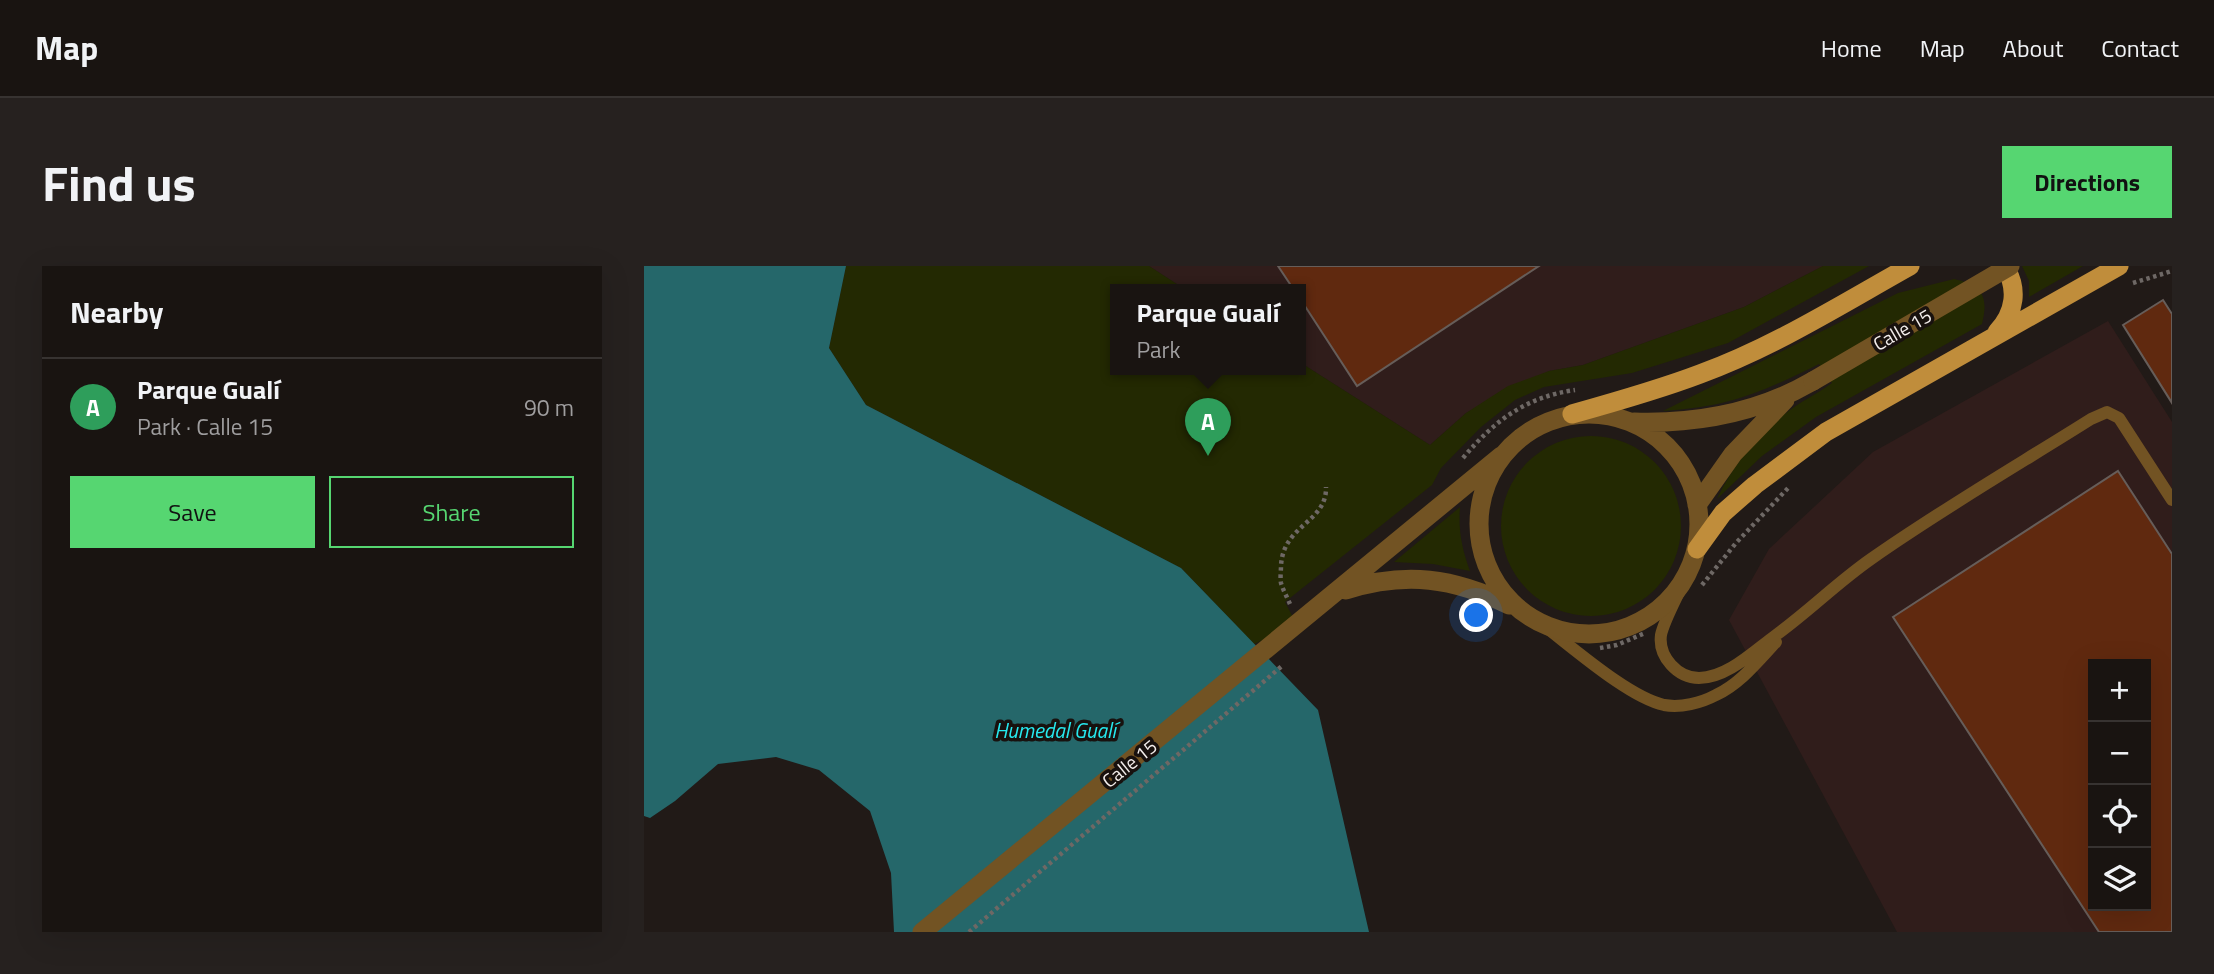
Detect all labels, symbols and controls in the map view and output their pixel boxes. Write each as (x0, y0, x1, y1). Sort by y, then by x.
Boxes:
text: Map (35, 23, 98, 73)
text: Home (1821, 30, 1882, 66)
text: Map (1920, 30, 1965, 66)
text: About (2003, 30, 2063, 66)
text: Contact (2101, 30, 2179, 66)
text: Find us (42, 145, 196, 220)
button: Directions (2002, 146, 2172, 218)
popup (1110, 284, 1306, 375)
text: Nearby (70, 289, 163, 335)
text: Parque Gualí (1137, 293, 1279, 332)
street label: Calle 15 (1867, 301, 1937, 357)
text: Park (1137, 332, 1181, 367)
text: Parque Gualí (137, 370, 280, 409)
text: A (86, 390, 100, 425)
text: 90 m (524, 390, 574, 425)
pin: A (1185, 398, 1231, 456)
text: Park · Calle 15 (137, 409, 273, 444)
button: Save (70, 476, 315, 548)
button: Share (329, 476, 574, 548)
your location (1459, 598, 1493, 632)
map controls (2088, 659, 2151, 911)
button: + (2088, 659, 2151, 722)
water label: Humedal Gualí (994, 714, 1120, 746)
button: − (2088, 722, 2151, 785)
street label: Calle 15 (1095, 732, 1163, 794)
button: locate (2088, 785, 2151, 848)
button: layers (2088, 848, 2151, 911)

